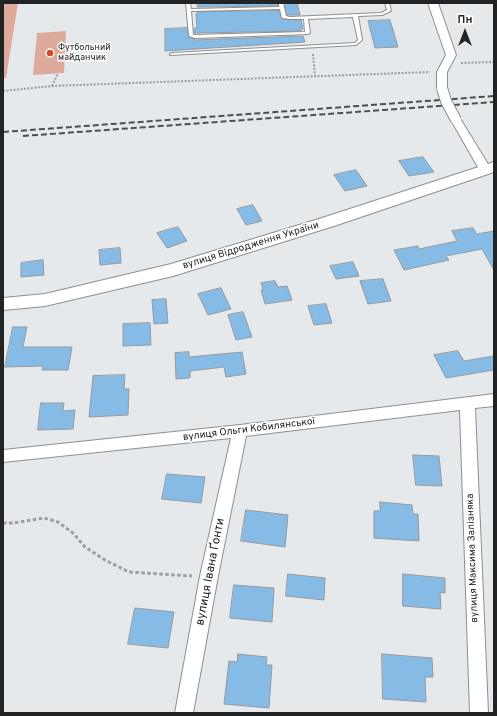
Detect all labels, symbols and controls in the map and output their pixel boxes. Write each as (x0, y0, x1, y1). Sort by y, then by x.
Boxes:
north arrow (445, 12, 485, 52)
text: Пн (458, 13, 472, 27)
place label: Футбольний майданчик (58, 43, 111, 64)
marker: Футбольний майданчик (45, 48, 55, 58)
street label: вулиця Відродження України (181, 220, 321, 272)
street label: вулиця Ольги Кобилянської (182, 416, 316, 444)
street label: вулиця Максима Залізняка (465, 493, 481, 623)
street label: вулиця Івана Ґонти (194, 517, 228, 627)

